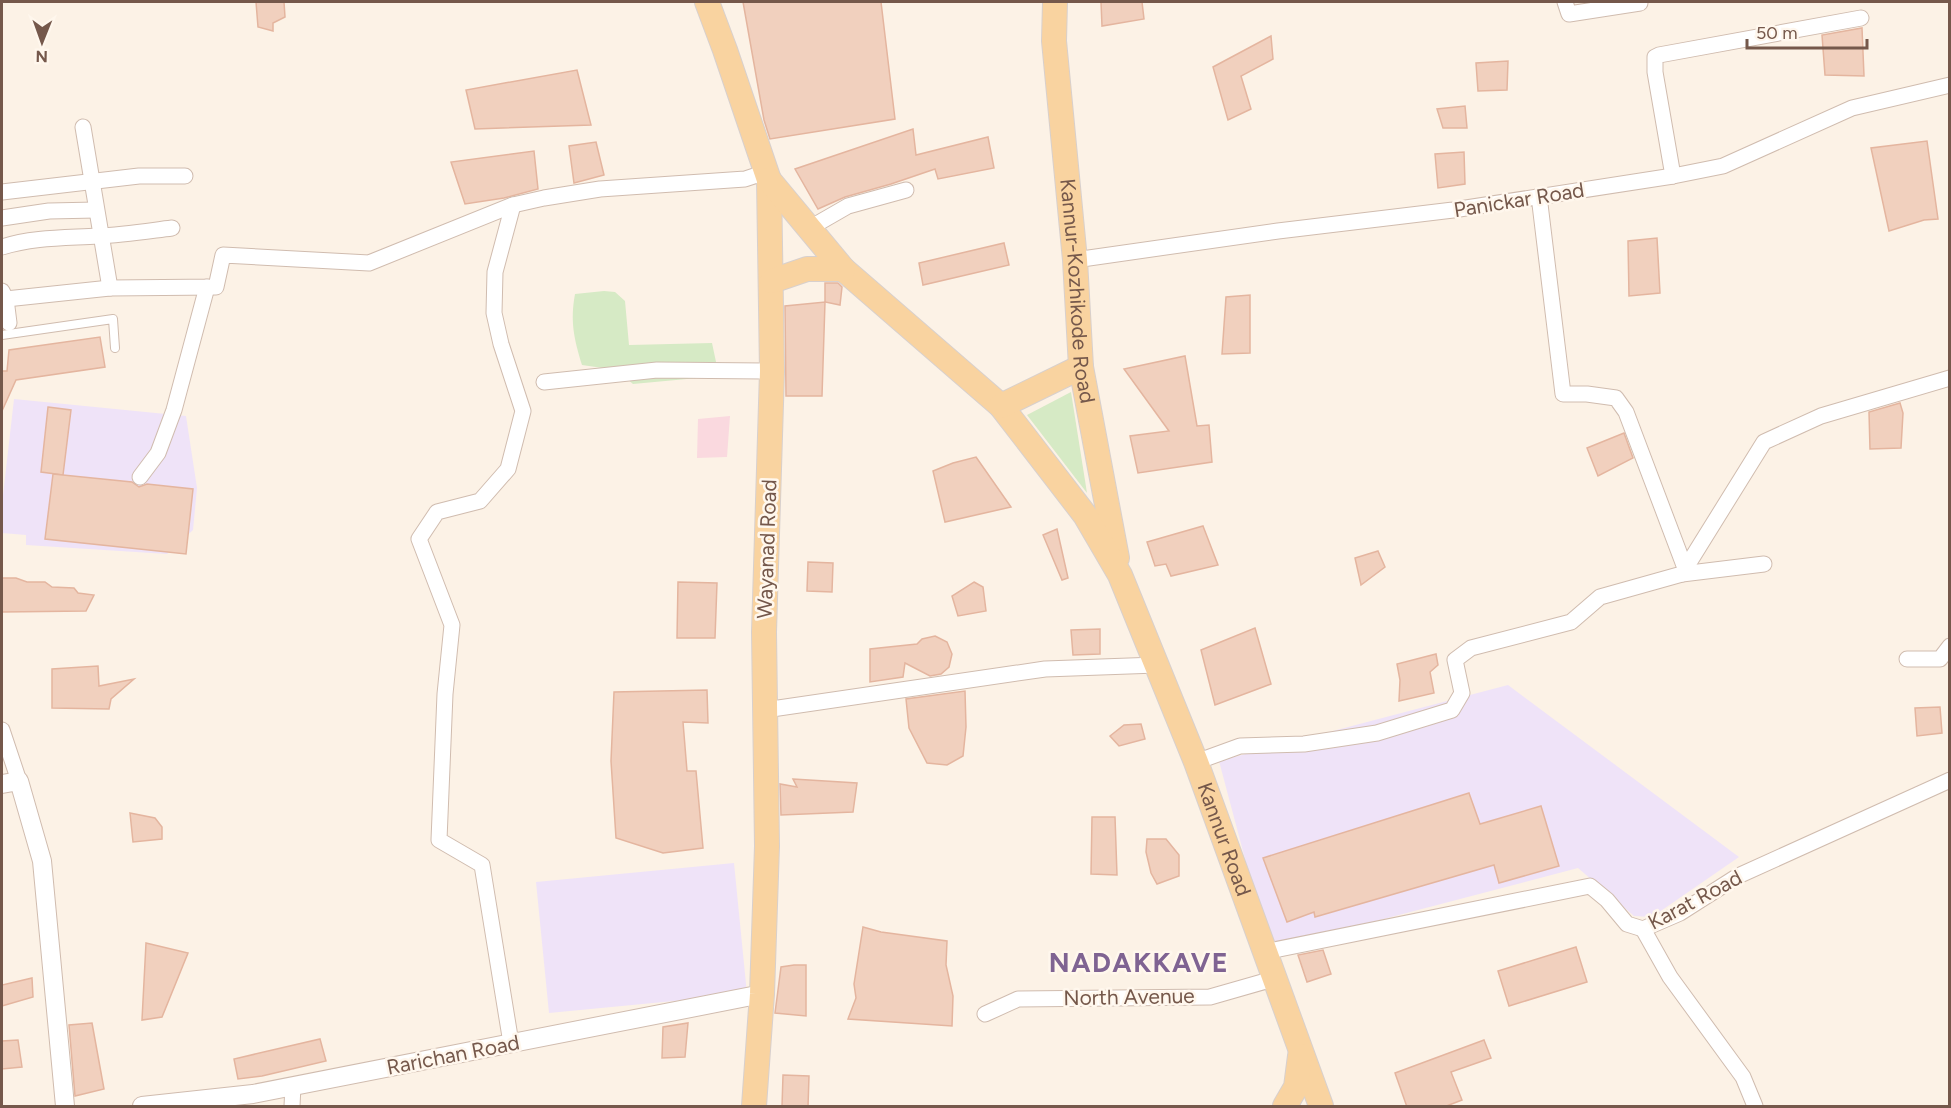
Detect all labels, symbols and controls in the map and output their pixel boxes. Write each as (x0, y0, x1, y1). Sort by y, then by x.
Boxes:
north arrow (12, 12, 72, 72)
scale bar (1747, 12, 1867, 50)
text: 50 m (1756, 22, 1798, 44)
text: N (35, 47, 48, 66)
street label: Kannur-Kozhikode Road (1055, 177, 1101, 405)
street label: Panickar Road (1452, 177, 1586, 222)
street label: Wayanad Road (752, 479, 781, 619)
street label: Kannur Road (1192, 779, 1257, 899)
street label: Karat Road (1644, 864, 1746, 935)
district label: NADAKKAVE (1049, 946, 1229, 979)
street label: North Avenue (1063, 983, 1195, 1010)
street label: Rarichan Road (384, 1029, 521, 1080)

